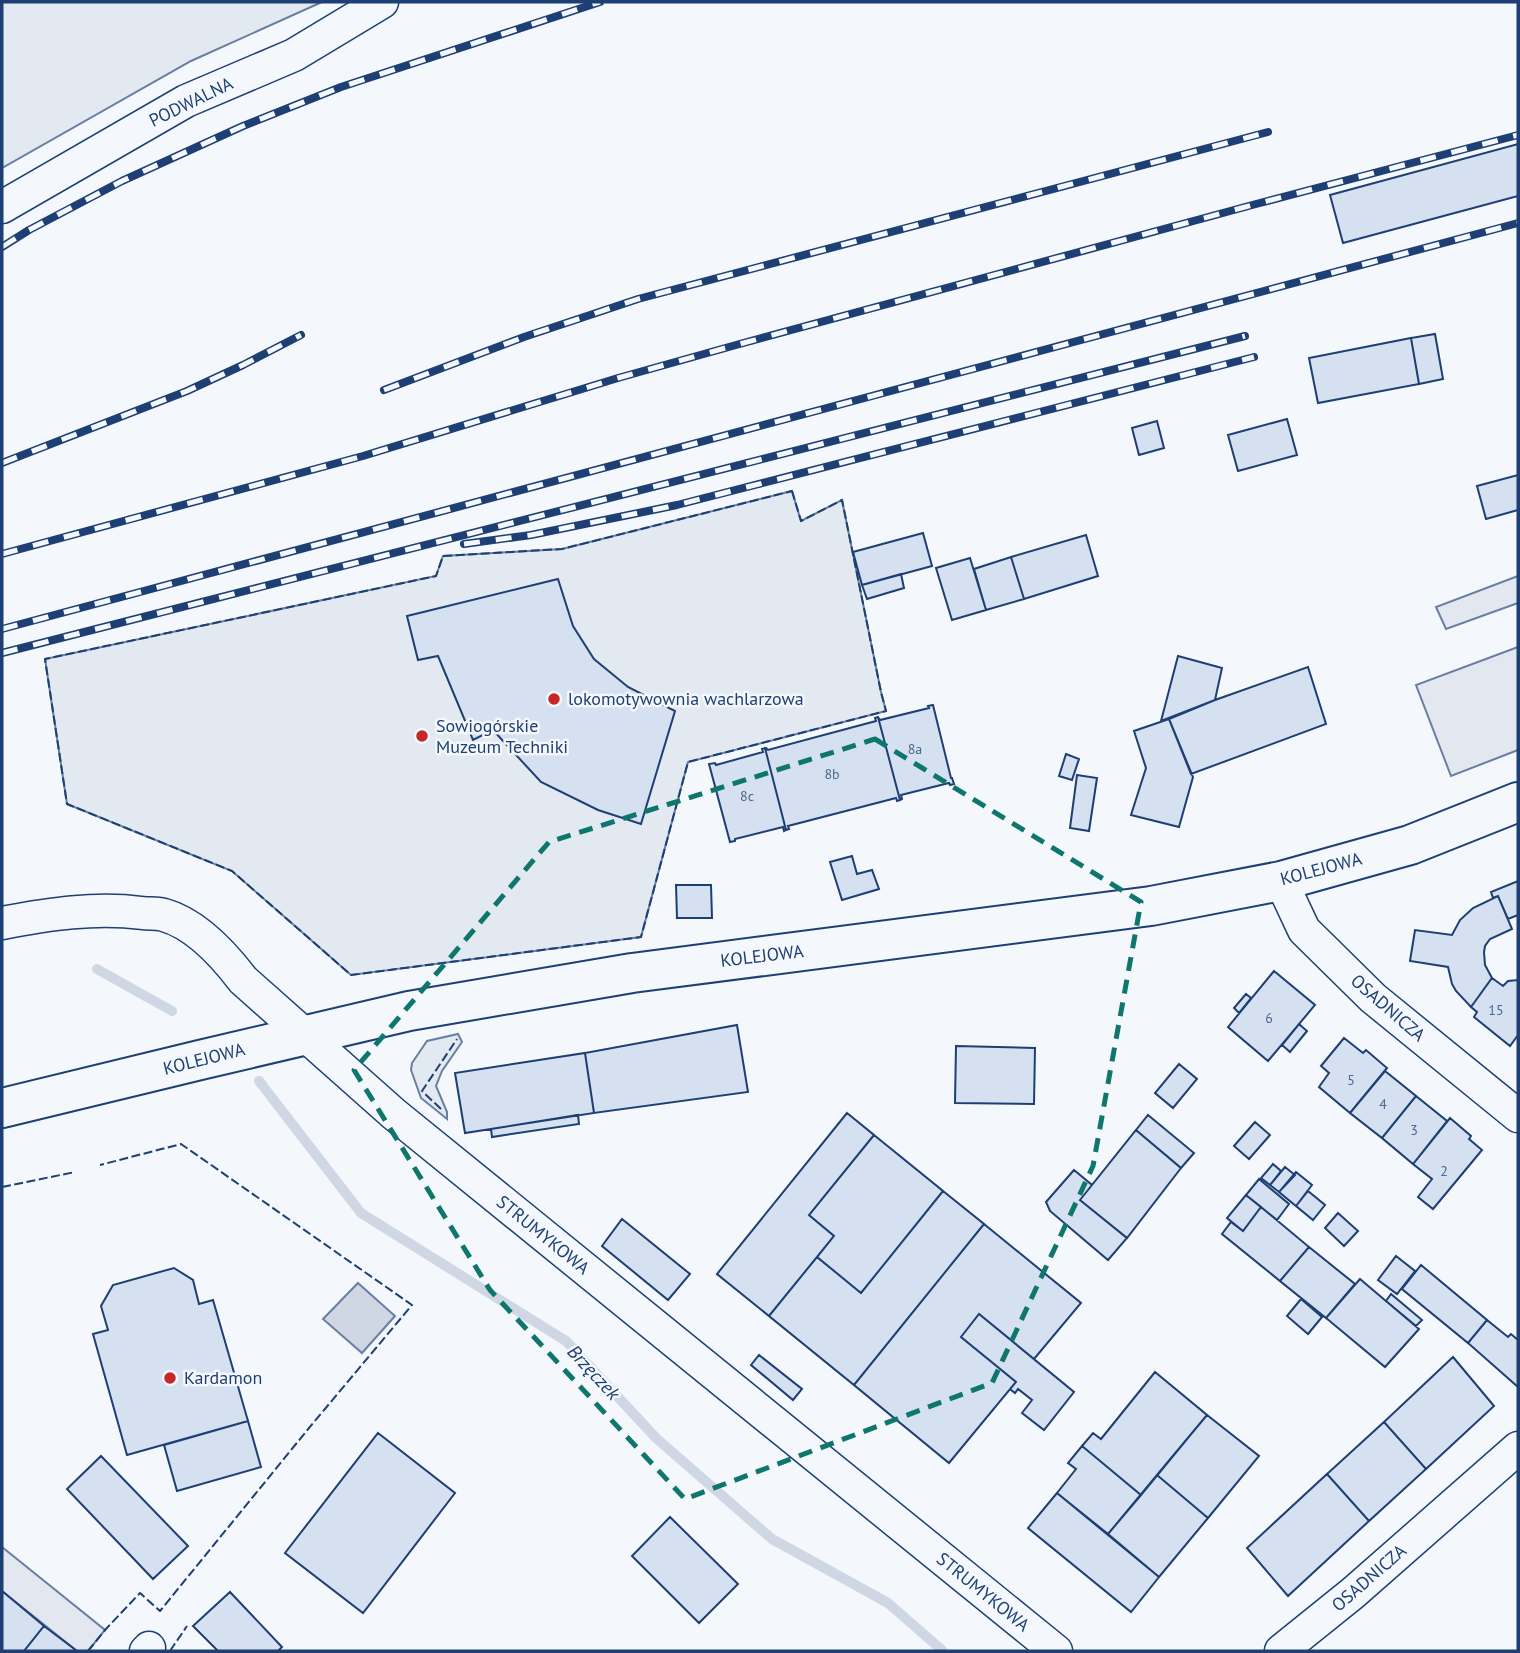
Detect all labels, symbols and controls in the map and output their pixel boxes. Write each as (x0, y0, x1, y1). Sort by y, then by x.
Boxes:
street label: PODWALNA (145, 71, 237, 132)
place label: lokomotywownia wachlarzowa (568, 687, 804, 710)
marker: lokomotywownia wachlarzowa (546, 691, 562, 707)
place label: Sowiogórskie Muzeum Techniki (436, 714, 568, 758)
marker: Sowiogórskie Muzeum Techniki (414, 728, 430, 744)
house number: 8a (908, 740, 922, 758)
house number: 8b (824, 765, 840, 783)
house number: 8c (740, 787, 754, 805)
street label: KOLEJOWA (1278, 846, 1365, 890)
street label: KOLEJOWA (719, 939, 805, 972)
street label: OSADNICZA (1346, 969, 1431, 1047)
house number: 15 (1488, 1001, 1504, 1019)
house number: 6 (1265, 1009, 1273, 1027)
street label: KOLEJOWA (161, 1037, 248, 1080)
house number: 5 (1347, 1071, 1355, 1089)
house number: 4 (1379, 1095, 1387, 1113)
house number: 3 (1410, 1121, 1418, 1139)
house number: 2 (1440, 1162, 1448, 1180)
street label: STRUMYKOWA (492, 1190, 595, 1279)
water label: Brzęczek (563, 1339, 626, 1406)
place label: Kardamon (184, 1366, 262, 1389)
marker: Kardamon (162, 1370, 178, 1386)
street label: OSADNICZA (1327, 1539, 1411, 1616)
street label: STRUMYKOWA (932, 1547, 1035, 1636)

